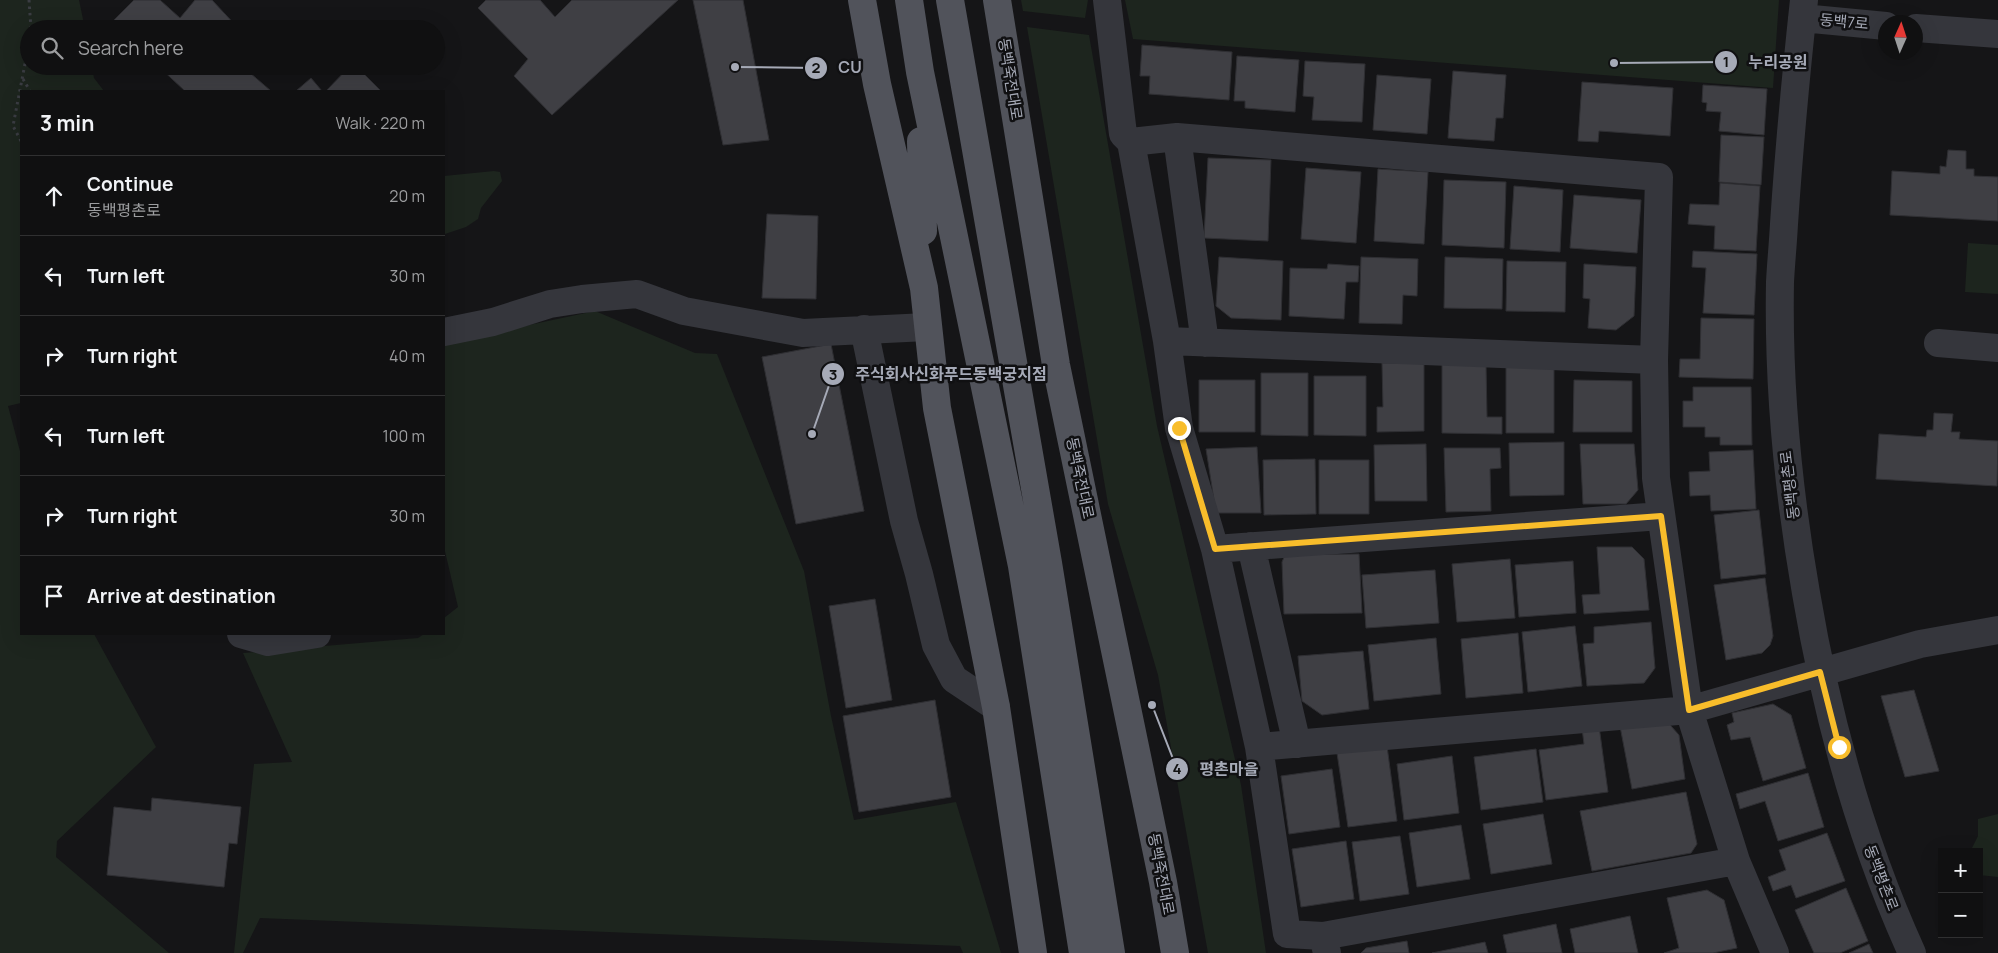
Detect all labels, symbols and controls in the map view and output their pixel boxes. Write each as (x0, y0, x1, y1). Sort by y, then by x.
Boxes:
street label: 동백7로 (1819, 9, 1869, 34)
north arrow (1878, 15, 1923, 60)
search box (20, 20, 445, 75)
icon: search (38, 34, 66, 62)
text: Search here (78, 35, 184, 61)
street label: 동백죽전대로 (994, 36, 1027, 121)
callout: 누리공원 (1713, 47, 1817, 78)
text: 1 (1723, 51, 1729, 72)
text: 누리공원 (1749, 51, 1807, 73)
callout: CU (804, 52, 872, 83)
text: CU (838, 56, 862, 78)
text: 2 (812, 57, 821, 78)
text: 3 min (40, 109, 94, 137)
text: Walk · 220 m (335, 112, 425, 134)
text: Continue (87, 171, 173, 197)
icon: ahead (40, 182, 68, 210)
text: 20 m (389, 185, 425, 207)
text: 동백평촌로 (87, 199, 161, 221)
icon: left (40, 262, 68, 290)
text: Turn left (87, 263, 165, 289)
text: 30 m (390, 265, 425, 287)
icon: right (40, 342, 68, 370)
text: Turn right (87, 343, 177, 369)
text: 40 m (389, 345, 425, 367)
callout: 주식회사신화푸드동백궁지점 (820, 359, 1056, 390)
text: 주식회사신화푸드동백궁지점 (855, 363, 1047, 385)
text: 3 (829, 364, 837, 385)
route end (1168, 417, 1191, 440)
icon: left (40, 422, 68, 450)
text: Turn left (87, 423, 165, 449)
text: 100 m (382, 425, 425, 447)
street label: 동백죽전대로 (1062, 435, 1099, 521)
street label: 동백평촌로 (1775, 450, 1804, 521)
icon: right (40, 502, 68, 530)
text: Turn right (87, 503, 177, 529)
text: 30 m (390, 505, 425, 527)
icon: arrive (40, 582, 68, 610)
text: Arrive at destination (87, 583, 276, 609)
route start (1828, 736, 1851, 759)
callout: 평촌마을 (1165, 754, 1269, 785)
text: 4 (1172, 758, 1182, 779)
text: 평촌마을 (1200, 758, 1259, 780)
street label: 동백죽전대로 (1143, 831, 1180, 917)
street label: 동백평촌로 (1859, 842, 1904, 914)
map controls (1938, 848, 1983, 938)
button: + (1938, 848, 1983, 893)
button: − (1938, 893, 1983, 938)

